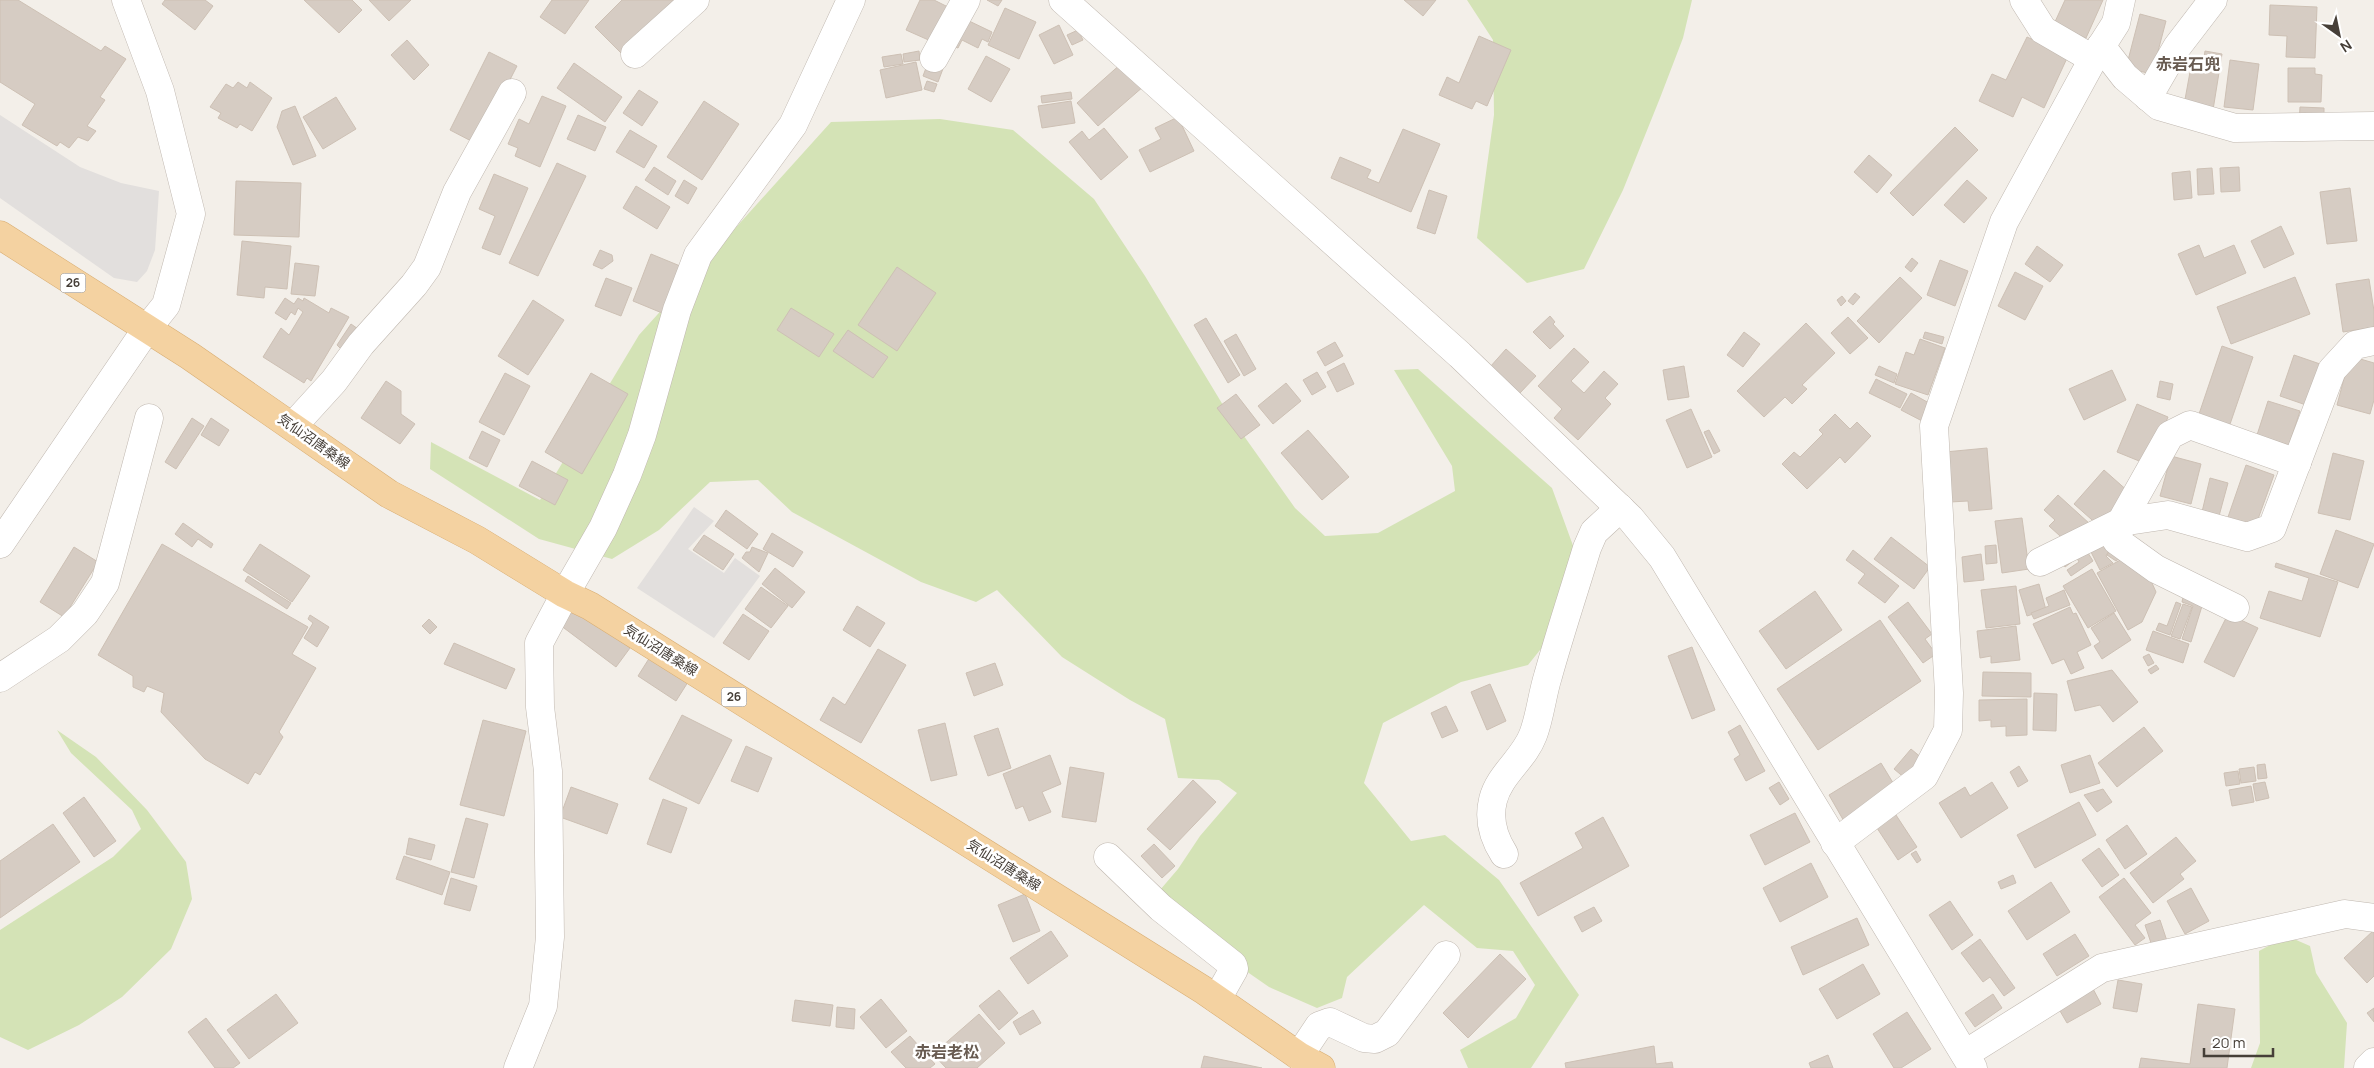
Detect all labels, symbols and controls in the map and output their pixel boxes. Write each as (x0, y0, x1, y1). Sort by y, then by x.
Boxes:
north arrow (2314, 10, 2364, 60)
text: N (2337, 36, 2356, 57)
district label: 赤岩石兜 (2156, 53, 2220, 75)
road number: 26 (60, 274, 86, 292)
street label: 気仙沼唐桑線 (274, 409, 354, 472)
street label: 気仙沼唐桑線 (621, 619, 702, 680)
road number: 26 (722, 688, 746, 706)
street label: 気仙沼唐桑線 (964, 834, 1045, 895)
scale bar (2204, 1026, 2273, 1058)
text: 20 m (2212, 1032, 2245, 1053)
district label: 赤岩老松 (915, 1041, 979, 1063)

